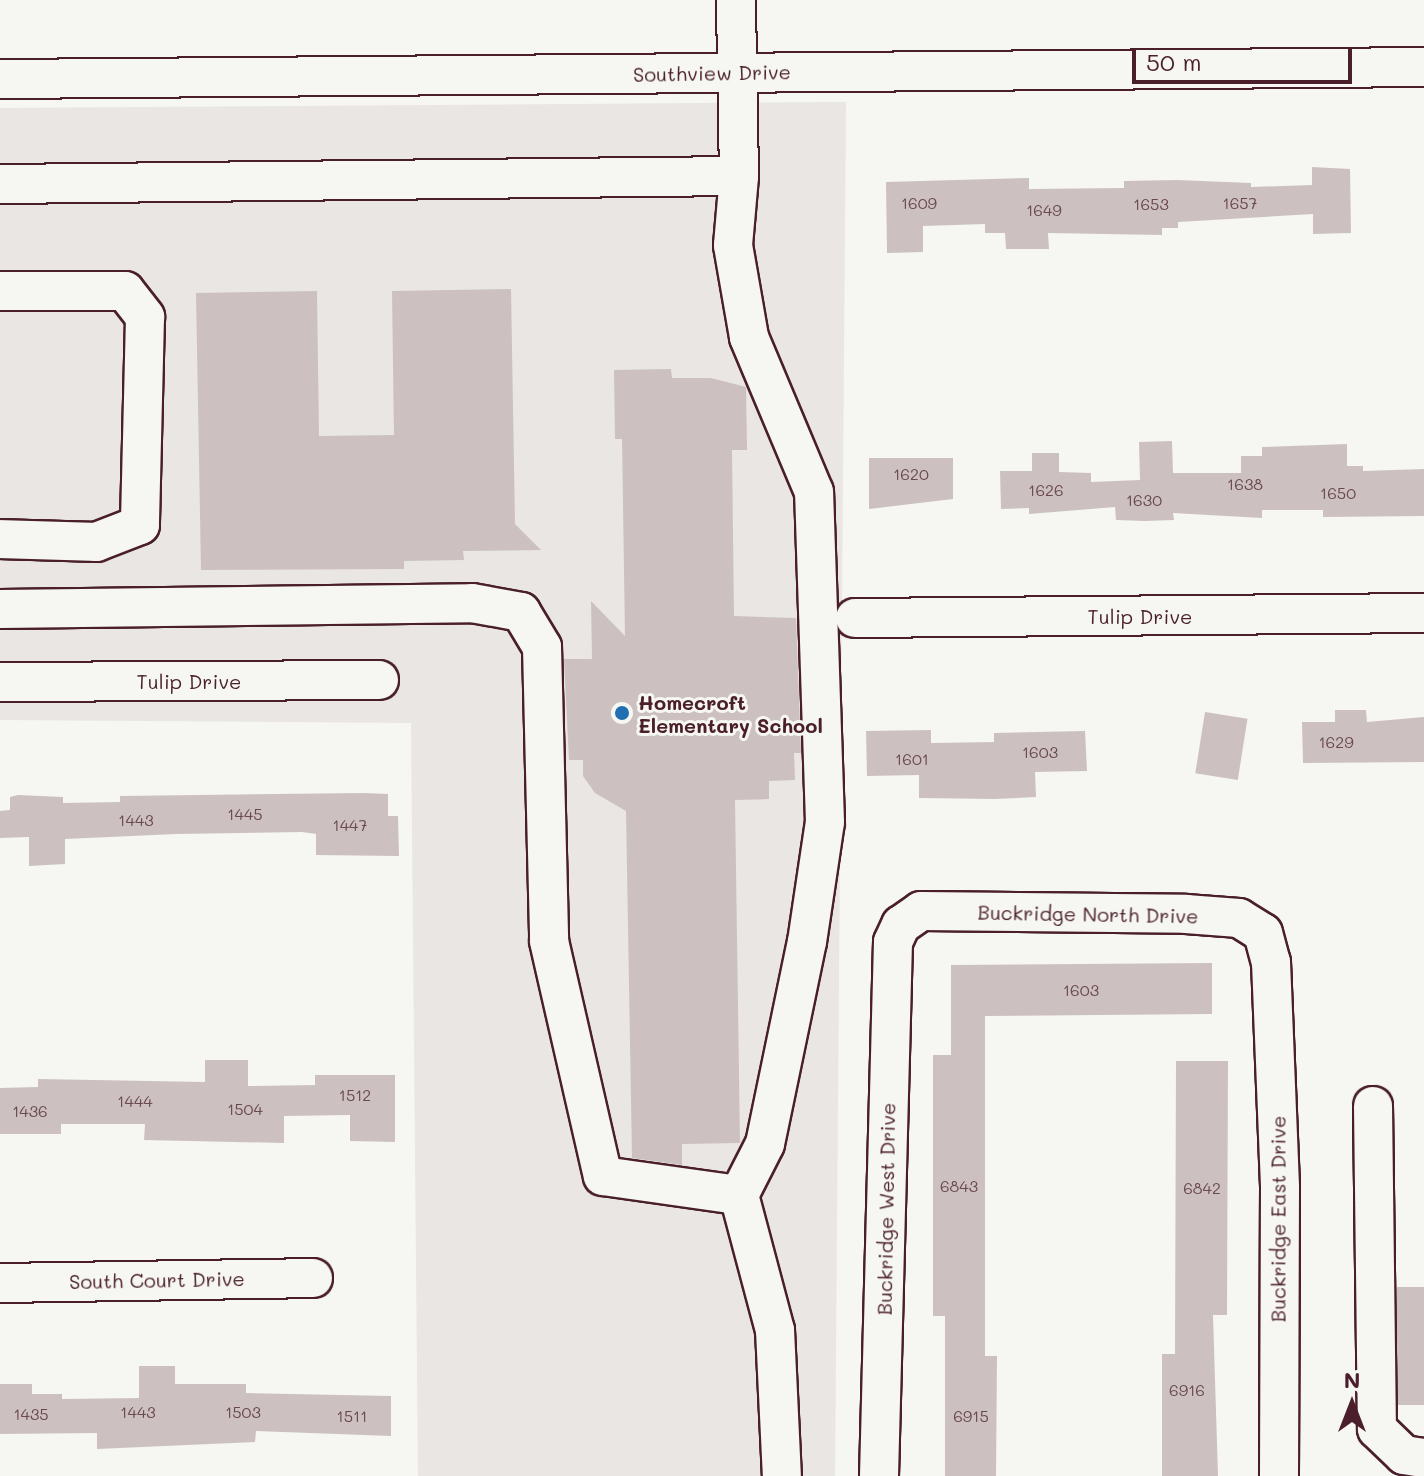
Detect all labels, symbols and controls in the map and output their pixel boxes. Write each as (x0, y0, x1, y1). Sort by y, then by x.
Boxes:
scale bar (1136, 32, 1356, 82)
text: 50 m (1146, 46, 1202, 77)
street label: Southview Drive (633, 60, 791, 86)
house number: 1609 (901, 193, 937, 213)
house number: 1657 (1222, 193, 1258, 213)
house number: 1653 (1133, 194, 1169, 214)
house number: 1649 (1026, 200, 1062, 220)
house number: 1620 (893, 464, 929, 484)
house number: 1638 (1227, 474, 1263, 494)
house number: 1626 (1028, 480, 1064, 500)
house number: 1650 (1320, 483, 1356, 503)
house number: 1630 (1126, 490, 1162, 510)
street label: Tulip Drive (1088, 604, 1192, 628)
street label: Tulip Drive (137, 669, 241, 693)
place label: Homecroft Elementary School (638, 690, 823, 737)
marker: Homecroft Elementary School (613, 704, 631, 722)
house number: 1629 (1318, 732, 1354, 752)
house number: 1603 (1022, 742, 1058, 762)
house number: 1601 (895, 749, 929, 769)
house number: 1445 (227, 804, 263, 824)
house number: 1443 (118, 810, 154, 830)
house number: 1447 (333, 815, 367, 835)
street label: Buckridge North Drive (977, 900, 1199, 928)
house number: 1603 (1063, 980, 1099, 1000)
house number: 1512 (339, 1085, 371, 1105)
house number: 1444 (117, 1091, 153, 1111)
house number: 1504 (227, 1099, 263, 1119)
house number: 1436 (12, 1101, 48, 1121)
street label: Buckridge West Drive (872, 1102, 900, 1316)
street label: Buckridge East Drive (1266, 1116, 1290, 1322)
house number: 6843 (940, 1176, 978, 1196)
house number: 6842 (1183, 1178, 1221, 1198)
street label: South Court Drive (69, 1266, 245, 1294)
north arrow (1312, 1364, 1392, 1444)
text: N (1344, 1365, 1360, 1394)
house number: 6916 (1169, 1380, 1205, 1400)
house number: 1443 (120, 1402, 156, 1422)
house number: 1503 (225, 1402, 261, 1422)
house number: 1435 (13, 1404, 49, 1424)
house number: 1511 (337, 1406, 367, 1426)
house number: 6915 (953, 1406, 989, 1426)

